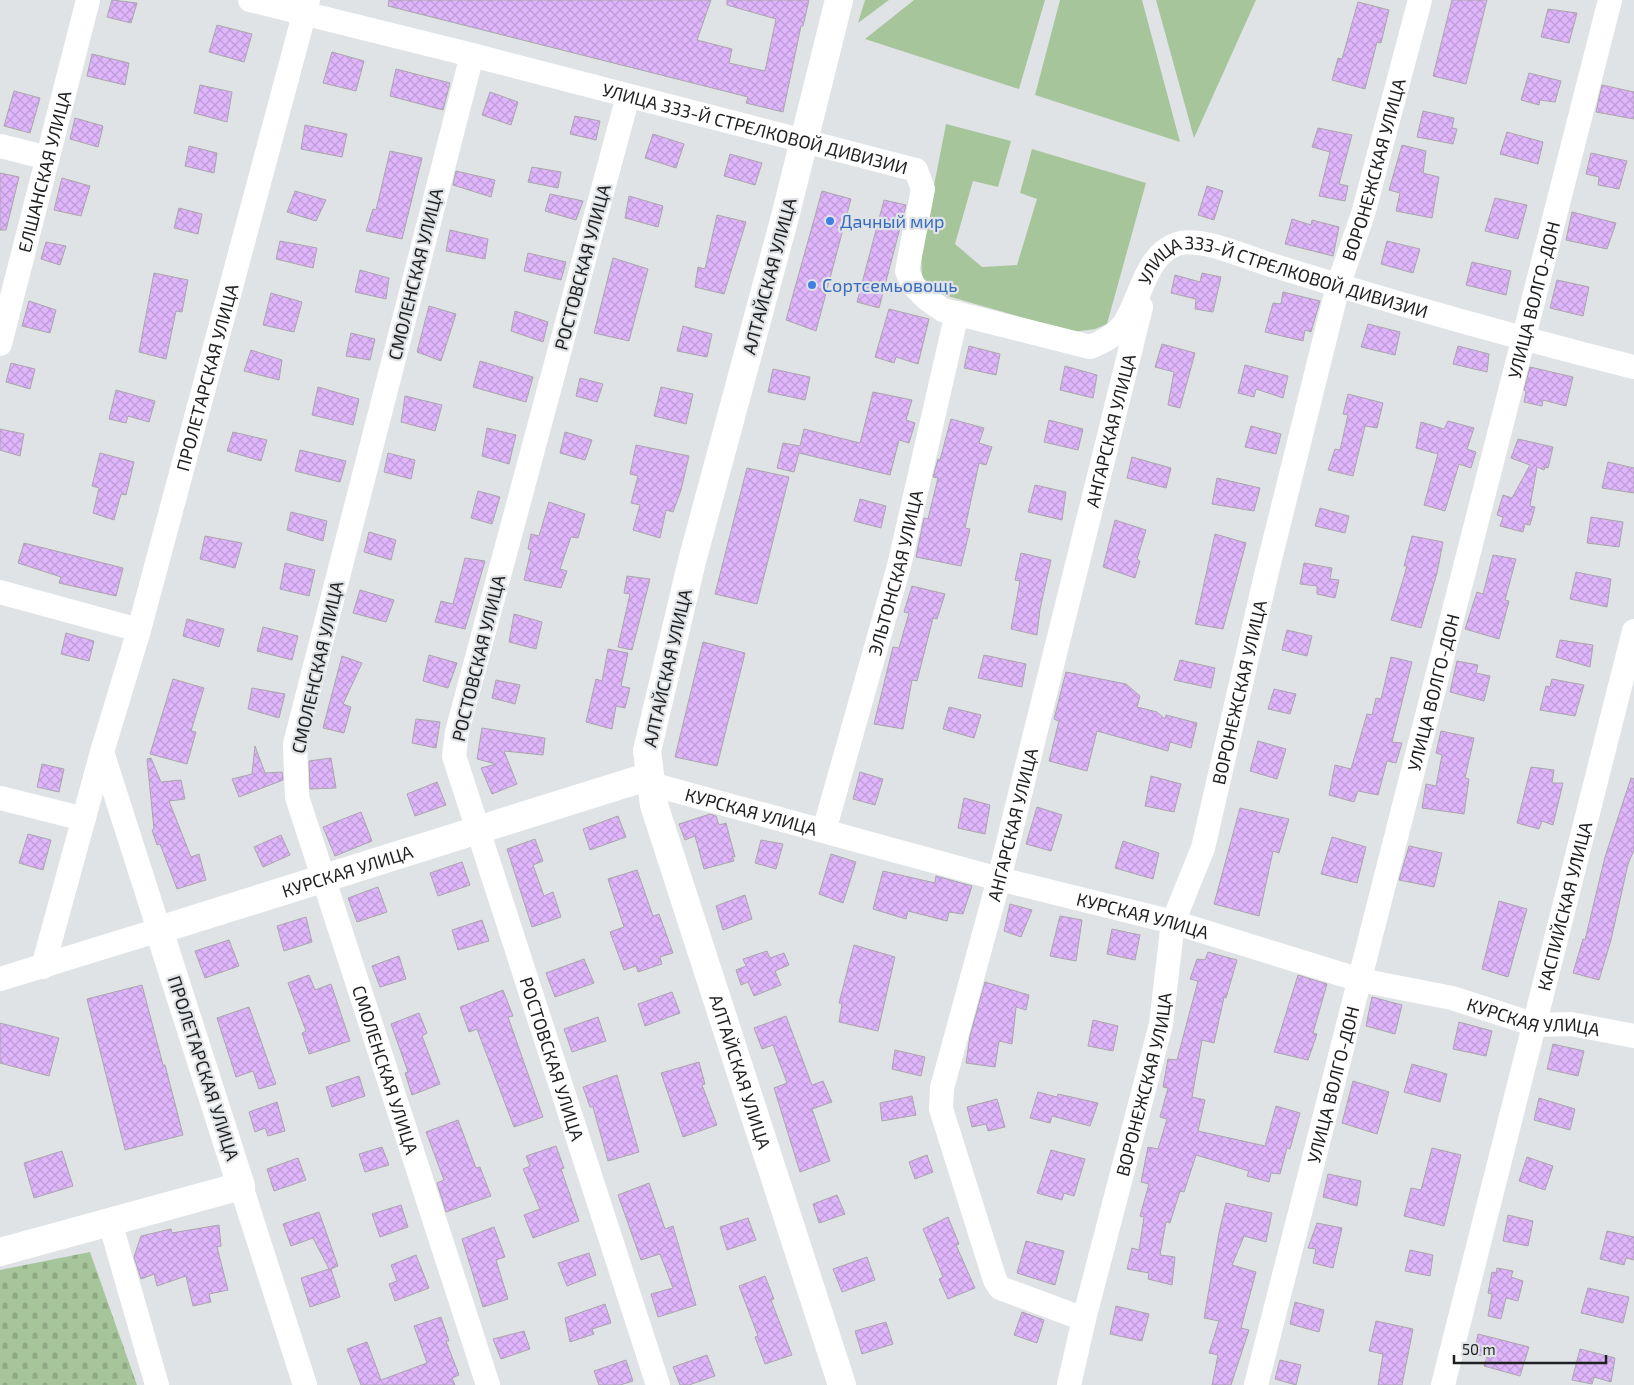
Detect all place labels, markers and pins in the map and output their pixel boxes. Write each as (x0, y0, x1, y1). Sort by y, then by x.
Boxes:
place label: Дачный мир (840, 210, 945, 232)
marker: Дачный мир (824, 215, 836, 227)
place label: Сортсемьовощь (822, 274, 958, 296)
marker: Сортсемьовощь (806, 279, 818, 291)

